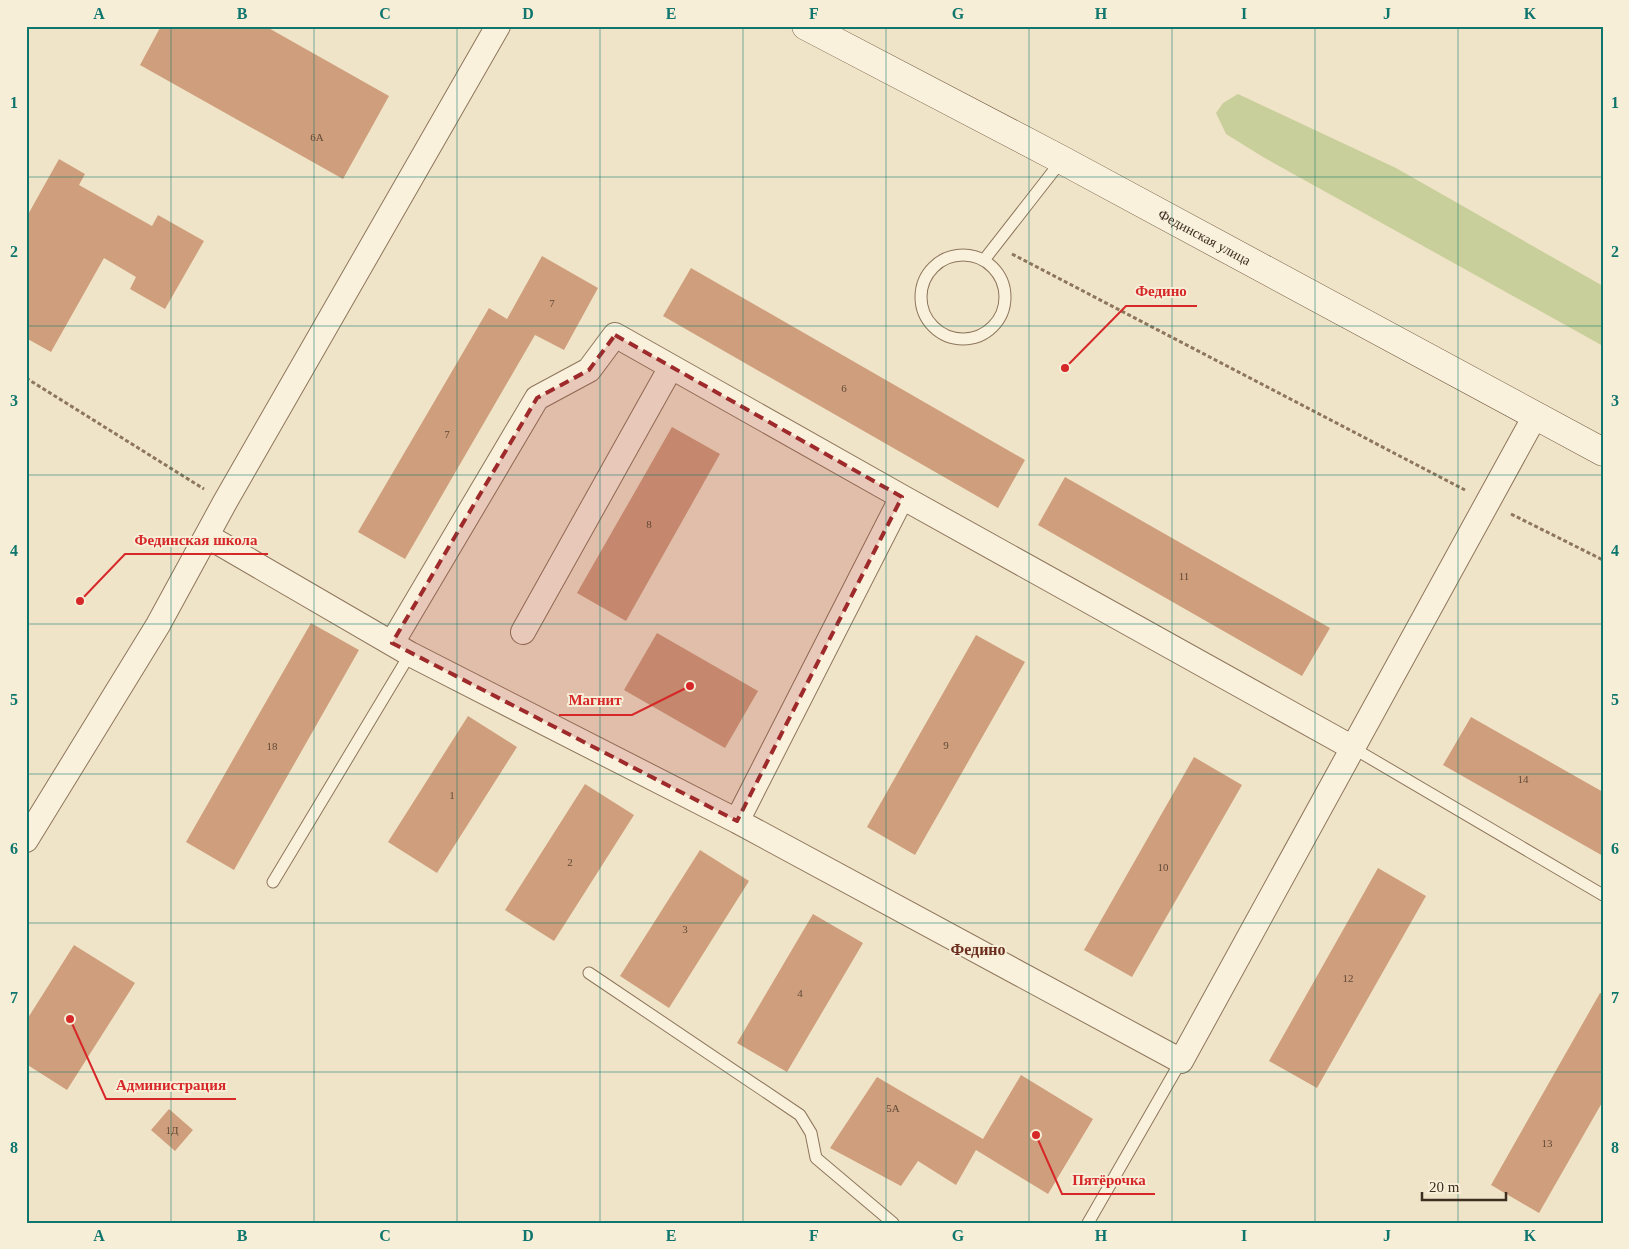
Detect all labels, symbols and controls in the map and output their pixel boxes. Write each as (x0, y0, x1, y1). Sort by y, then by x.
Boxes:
text: A (93, 5, 105, 22)
text: B (237, 5, 248, 22)
text: C (379, 5, 391, 22)
text: D (522, 5, 534, 22)
text: E (666, 5, 676, 22)
text: F (809, 5, 819, 22)
text: G (952, 5, 965, 22)
text: H (1095, 5, 1108, 22)
text: I (1241, 5, 1247, 22)
text: J (1383, 5, 1391, 22)
text: K (1524, 5, 1537, 22)
text: 1 (10, 94, 18, 111)
text: 1 (1611, 94, 1619, 111)
house number: 6А (310, 131, 324, 143)
street label: Фединская улица (1156, 206, 1254, 268)
text: 2 (10, 243, 18, 260)
text: 2 (1611, 243, 1619, 260)
callout: Федино (1126, 276, 1197, 306)
text: Федино (1135, 283, 1187, 299)
house number: 7 (549, 297, 555, 309)
house number: 6 (841, 382, 847, 394)
text: 3 (10, 392, 18, 409)
text: 3 (1611, 392, 1619, 409)
house number: 7 (444, 428, 450, 440)
house number: 8 (646, 518, 652, 530)
callout: Фединская школа (125, 524, 268, 554)
text: Фединская школа (135, 532, 258, 548)
text: 4 (10, 542, 18, 559)
text: 4 (1611, 542, 1619, 559)
house number: 11 (1179, 570, 1189, 582)
callout: Магнит (559, 685, 632, 715)
text: 5 (10, 691, 18, 708)
text: 5 (1611, 691, 1619, 708)
text: Магнит (568, 692, 622, 708)
house number: 9 (943, 739, 949, 751)
house number: 18 (267, 740, 278, 752)
house number: 14 (1518, 773, 1529, 785)
house number: 1 (449, 789, 455, 801)
text: 6 (10, 840, 18, 857)
text: 6 (1611, 840, 1619, 857)
house number: 2 (567, 856, 573, 868)
house number: 10 (1158, 861, 1169, 873)
house number: 3 (682, 923, 688, 935)
district label: Федино (950, 941, 1006, 958)
house number: 12 (1343, 972, 1354, 984)
house number: 4 (797, 987, 803, 999)
text: 7 (10, 989, 18, 1006)
text: 7 (1611, 989, 1619, 1006)
callout: Администрация (106, 1069, 236, 1099)
text: Администрация (116, 1077, 226, 1093)
house number: 5А (886, 1102, 900, 1114)
house number: 1Д (165, 1124, 179, 1136)
house number: 13 (1542, 1137, 1553, 1149)
text: 8 (10, 1139, 18, 1156)
text: 8 (1611, 1139, 1619, 1156)
callout: Пятёрочка (1062, 1164, 1155, 1194)
scale bar (1422, 1169, 1505, 1201)
text: Пятёрочка (1072, 1172, 1146, 1188)
text: 20 m (1429, 1179, 1460, 1195)
text: A (93, 1227, 105, 1244)
text: B (237, 1227, 248, 1244)
text: C (379, 1227, 391, 1244)
text: D (522, 1227, 534, 1244)
text: E (666, 1227, 676, 1244)
text: F (809, 1227, 819, 1244)
text: G (952, 1227, 965, 1244)
text: H (1095, 1227, 1108, 1244)
text: I (1241, 1227, 1247, 1244)
text: J (1383, 1227, 1391, 1244)
text: K (1524, 1227, 1537, 1244)

